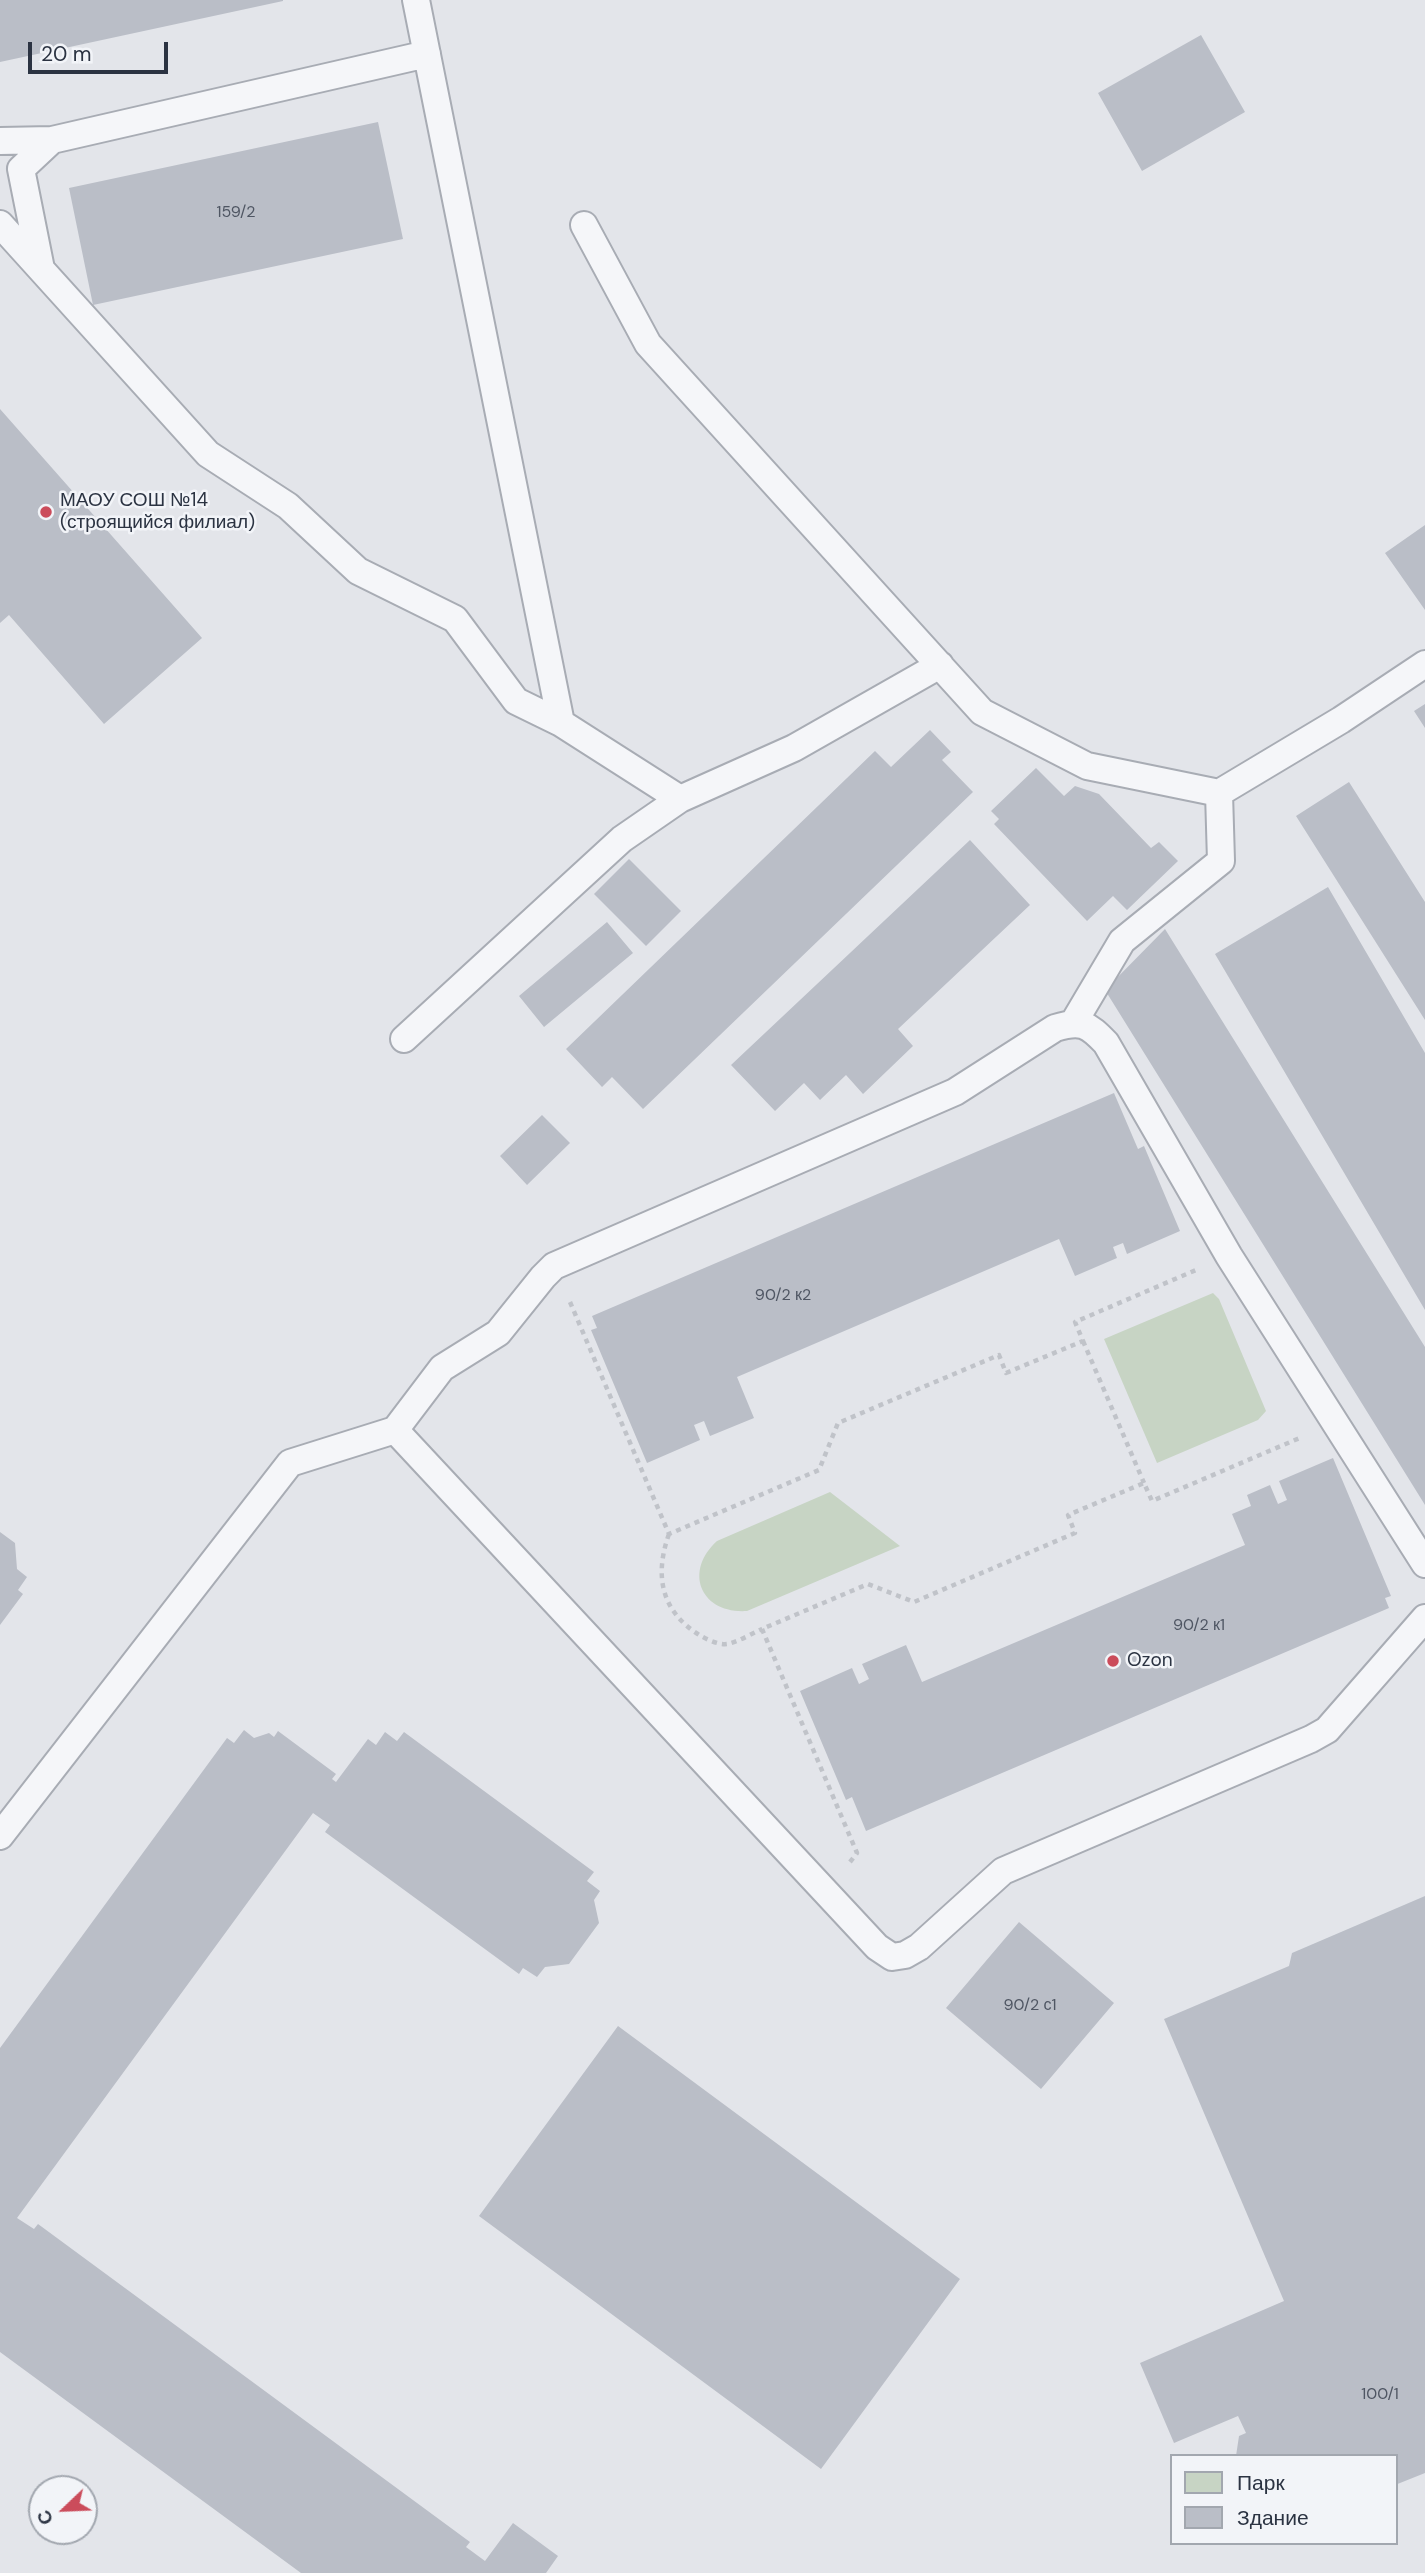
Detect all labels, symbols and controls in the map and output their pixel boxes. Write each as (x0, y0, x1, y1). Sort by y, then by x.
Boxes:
scale bar (32, 28, 172, 72)
text: 20 m (41, 40, 92, 68)
house number: 159/2 (216, 203, 256, 223)
place label: МАОУ СОШ №14 (строящийся филиал) (60, 490, 255, 534)
marker: МАОУ СОШ №14 (строящийся филиал) (38, 504, 54, 520)
house number: 90/2 к2 (755, 1286, 811, 1306)
house number: 90/2 к1 (1173, 1616, 1225, 1636)
place label: Ozon (1127, 1650, 1173, 1672)
marker: Ozon (1105, 1653, 1121, 1669)
house number: 90/2 с1 (1003, 1996, 1057, 2016)
house number: 100/1 (1361, 2385, 1399, 2405)
legend (1170, 2454, 1397, 2545)
text: Парк (1237, 2469, 1285, 2497)
north arrow (28, 2475, 98, 2545)
text: Здание (1237, 2504, 1309, 2532)
text: С (31, 2506, 59, 2529)

